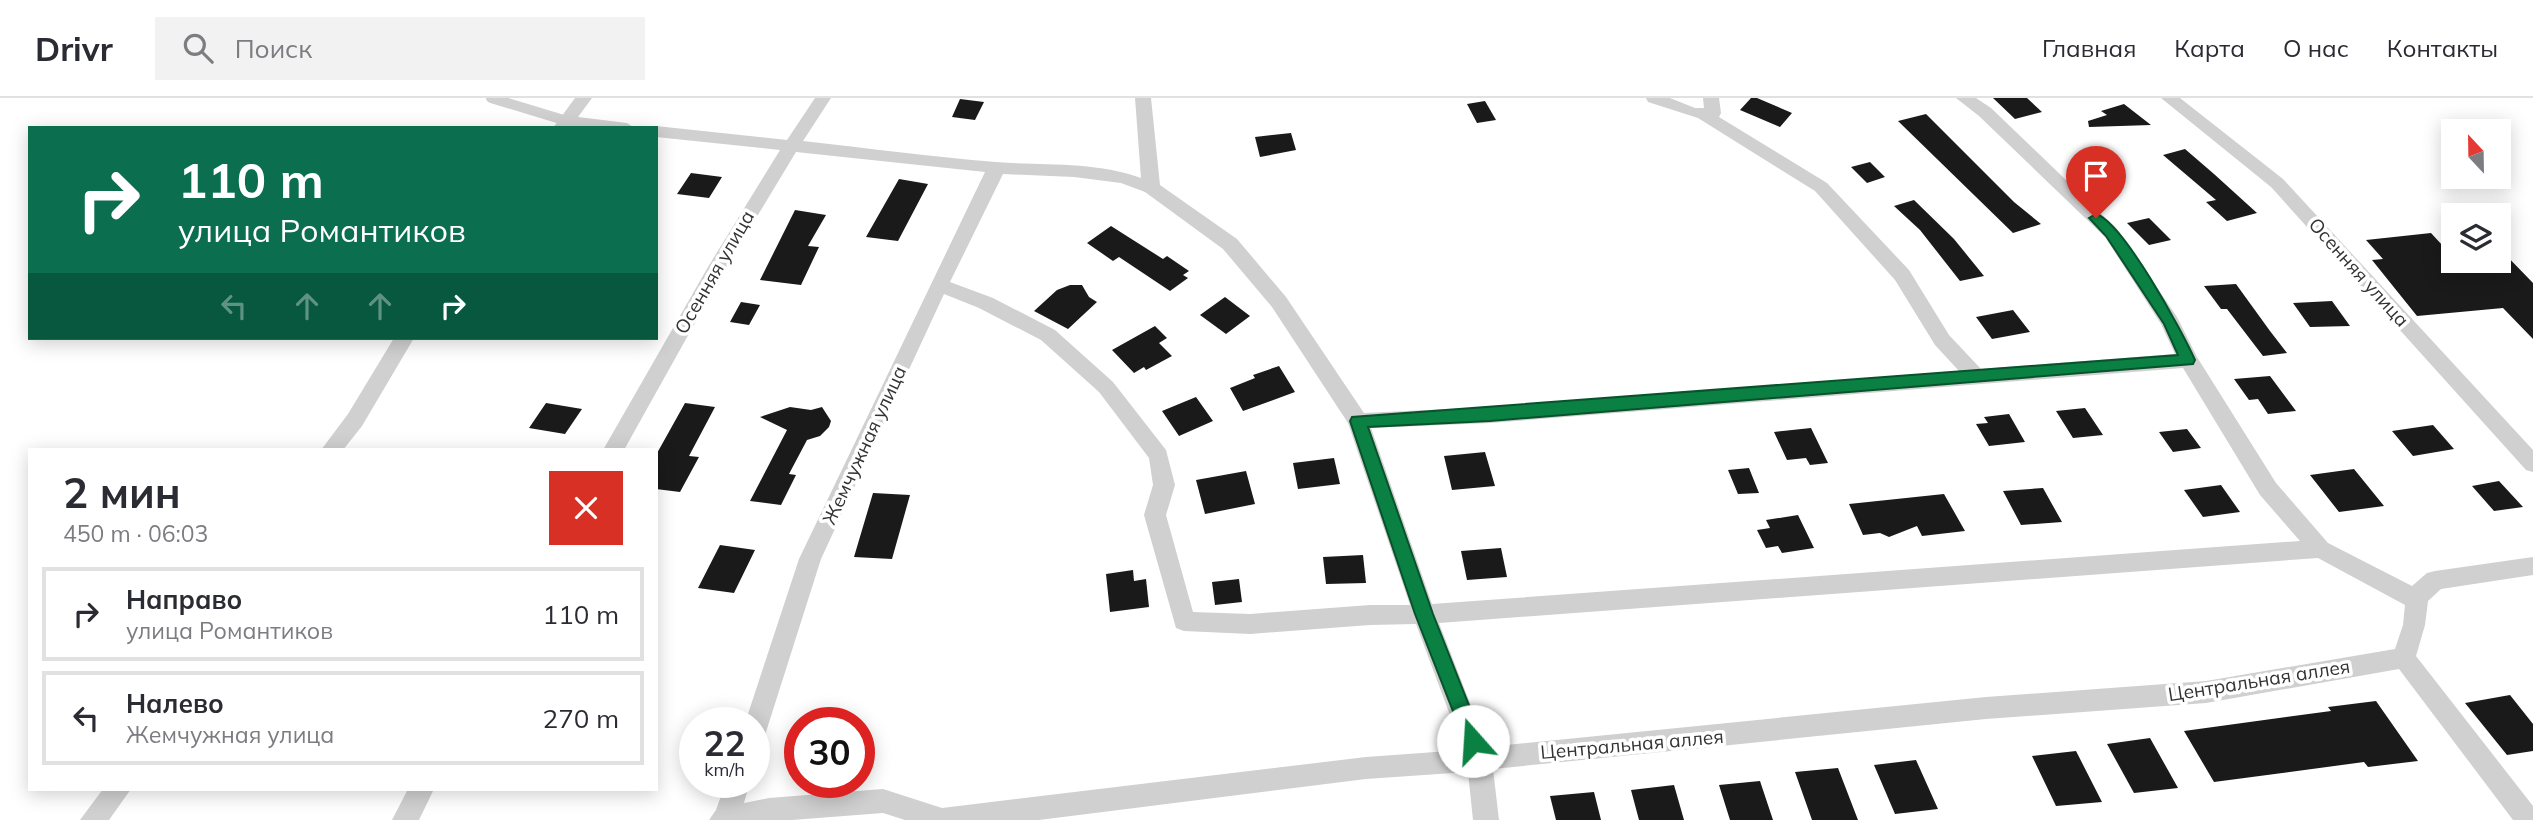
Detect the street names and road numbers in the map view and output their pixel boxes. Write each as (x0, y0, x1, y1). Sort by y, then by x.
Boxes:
street label: Осенняя улица (669, 206, 759, 338)
street label: Осенняя улица (2304, 212, 2414, 332)
street label: Жемчужная улица (817, 362, 911, 528)
street label: Центральная аллея (2166, 654, 2352, 706)
street label: Центральная аллея (1539, 724, 1725, 764)

